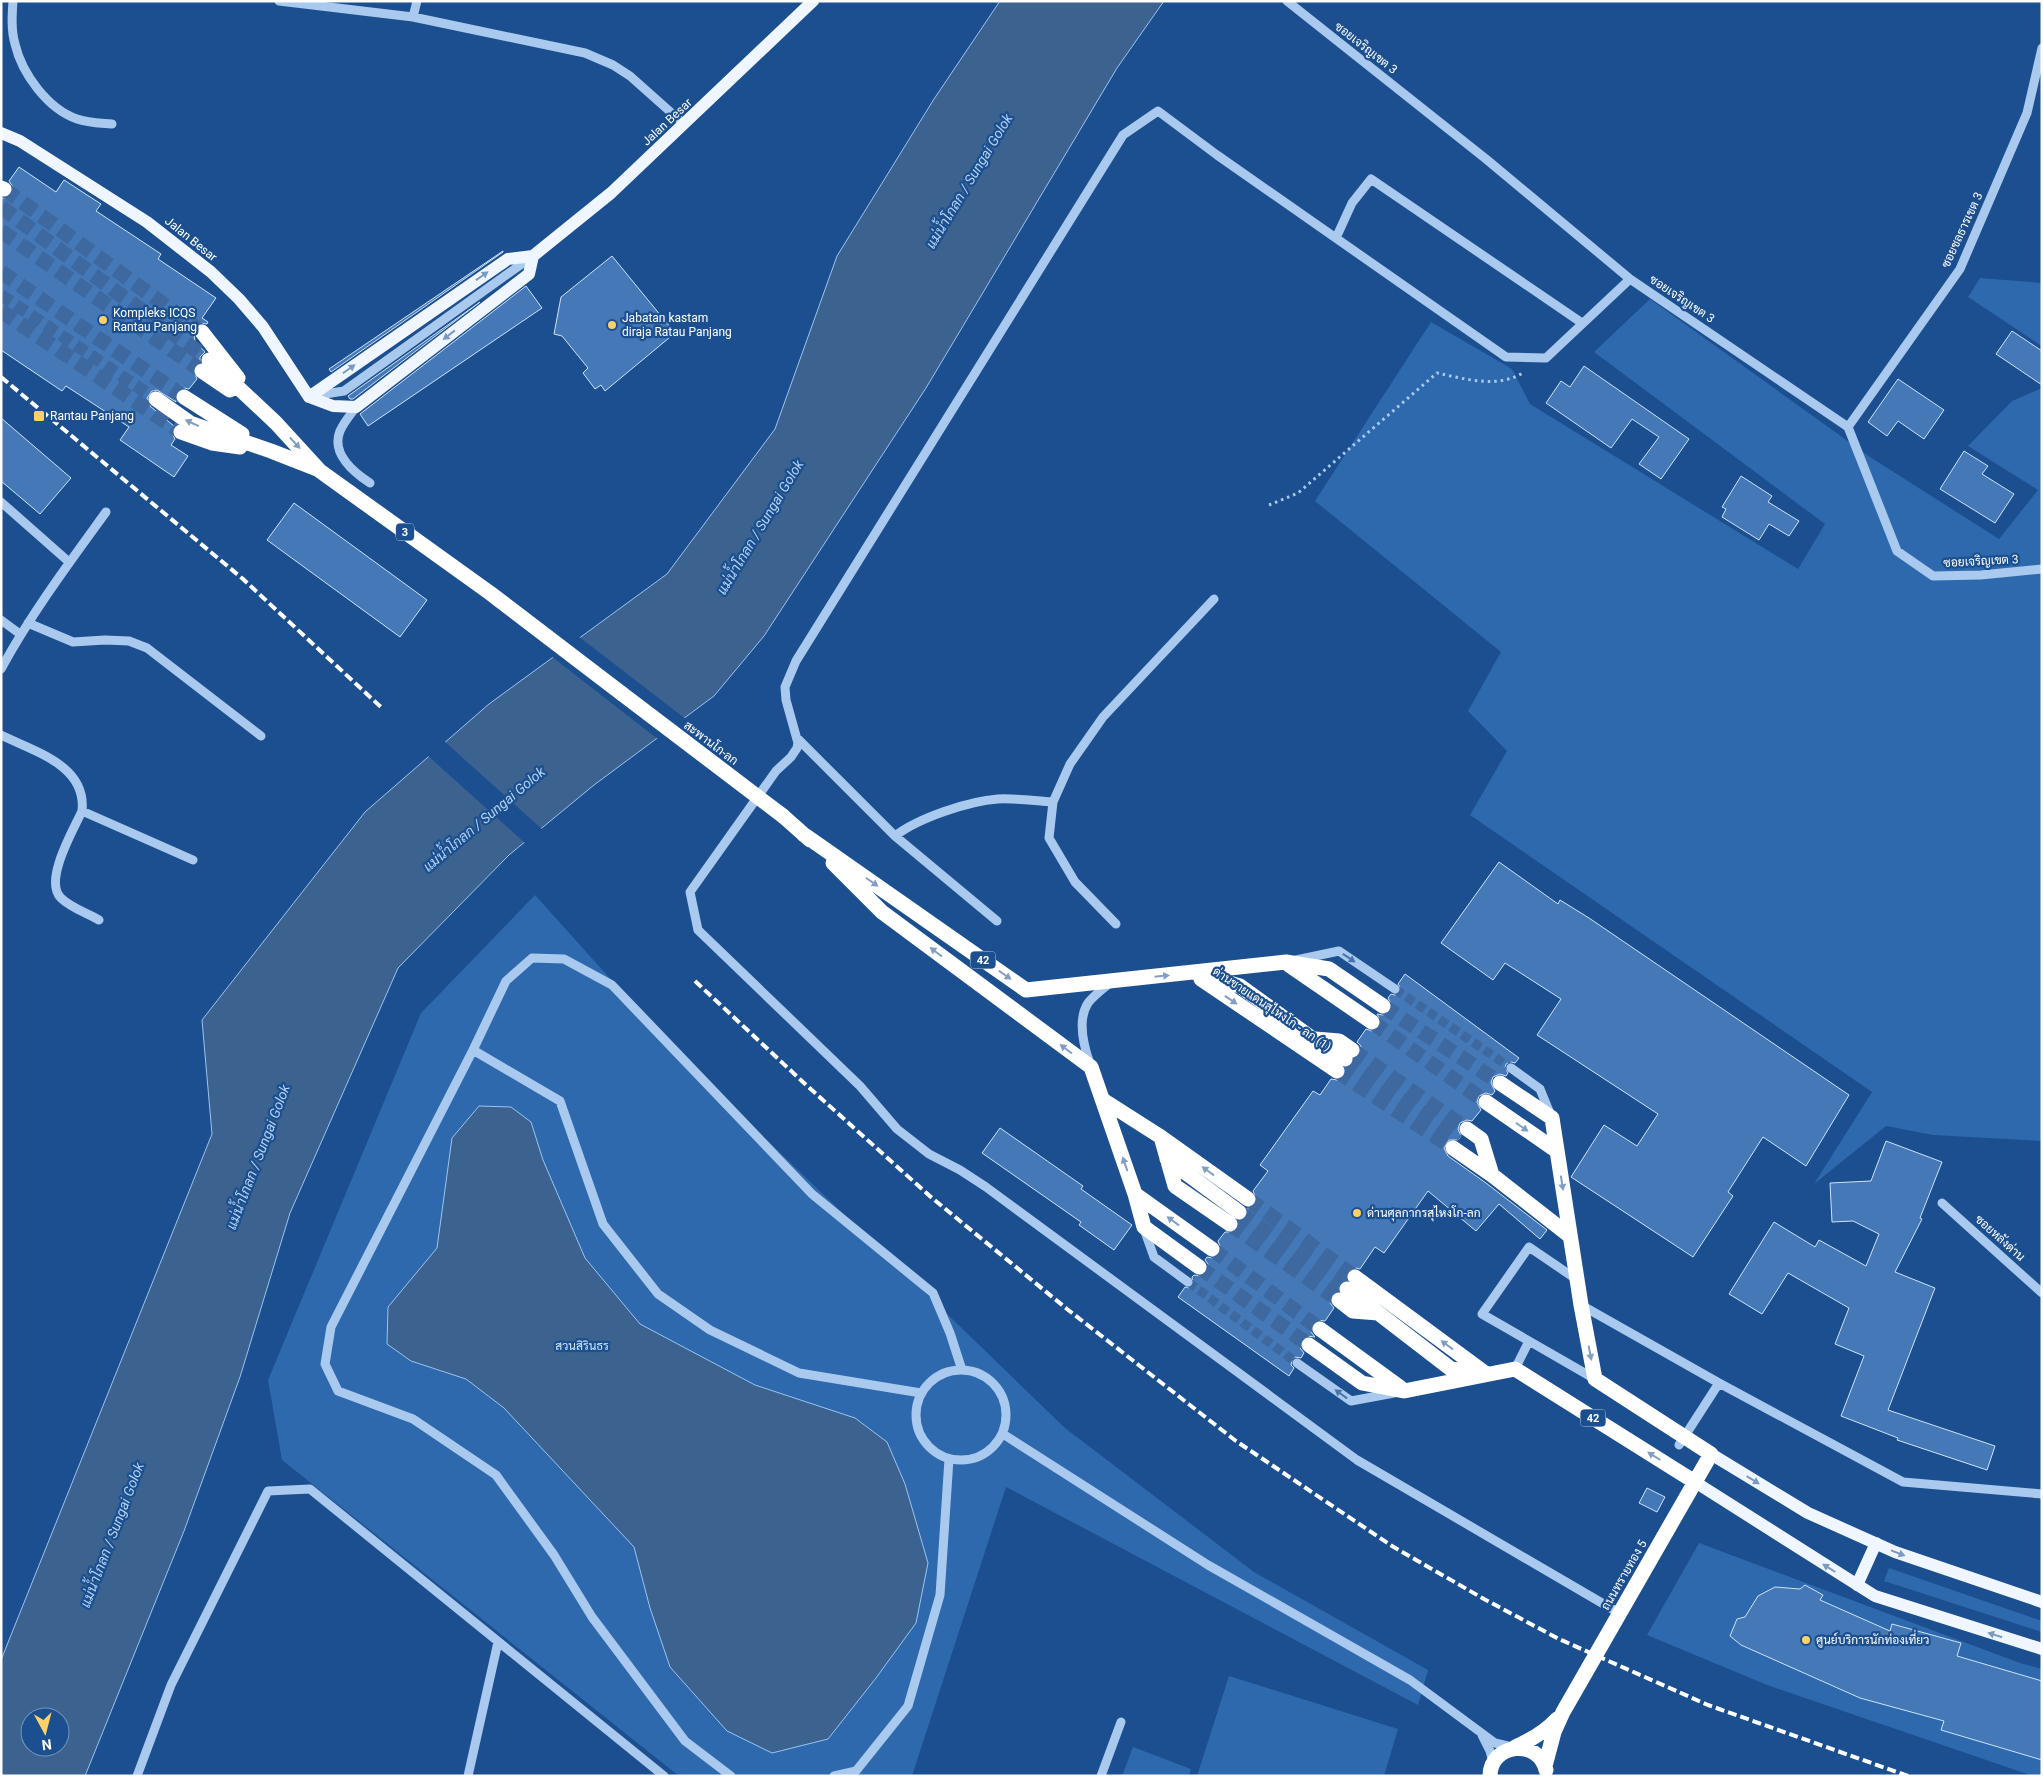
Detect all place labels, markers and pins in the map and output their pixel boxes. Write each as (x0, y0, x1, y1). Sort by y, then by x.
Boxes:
place label: Kompleks ICQS Rantau Panjang (113, 306, 197, 334)
place label: Jabatan kastam diraja Ratau Panjang (622, 311, 732, 339)
marker: Kompleks ICQS Rantau Panjang (97, 314, 109, 326)
marker: Jabatan kastam diraja Ratau Panjang (606, 319, 618, 331)
marker: Rantau Panjang (32, 409, 46, 423)
place label: Rantau Panjang (50, 409, 134, 423)
place label: ด่านศุลกากรสุไหงโก-ลก (1367, 1205, 1481, 1222)
marker: ด่านศุลกากรสุไหงโก-ลก (1351, 1207, 1363, 1219)
place label: ศูนย์บริการนักท่องเที่ยว (1816, 1629, 1929, 1648)
marker: ศูนย์บริการนักท่องเที่ยว (1800, 1634, 1812, 1646)

